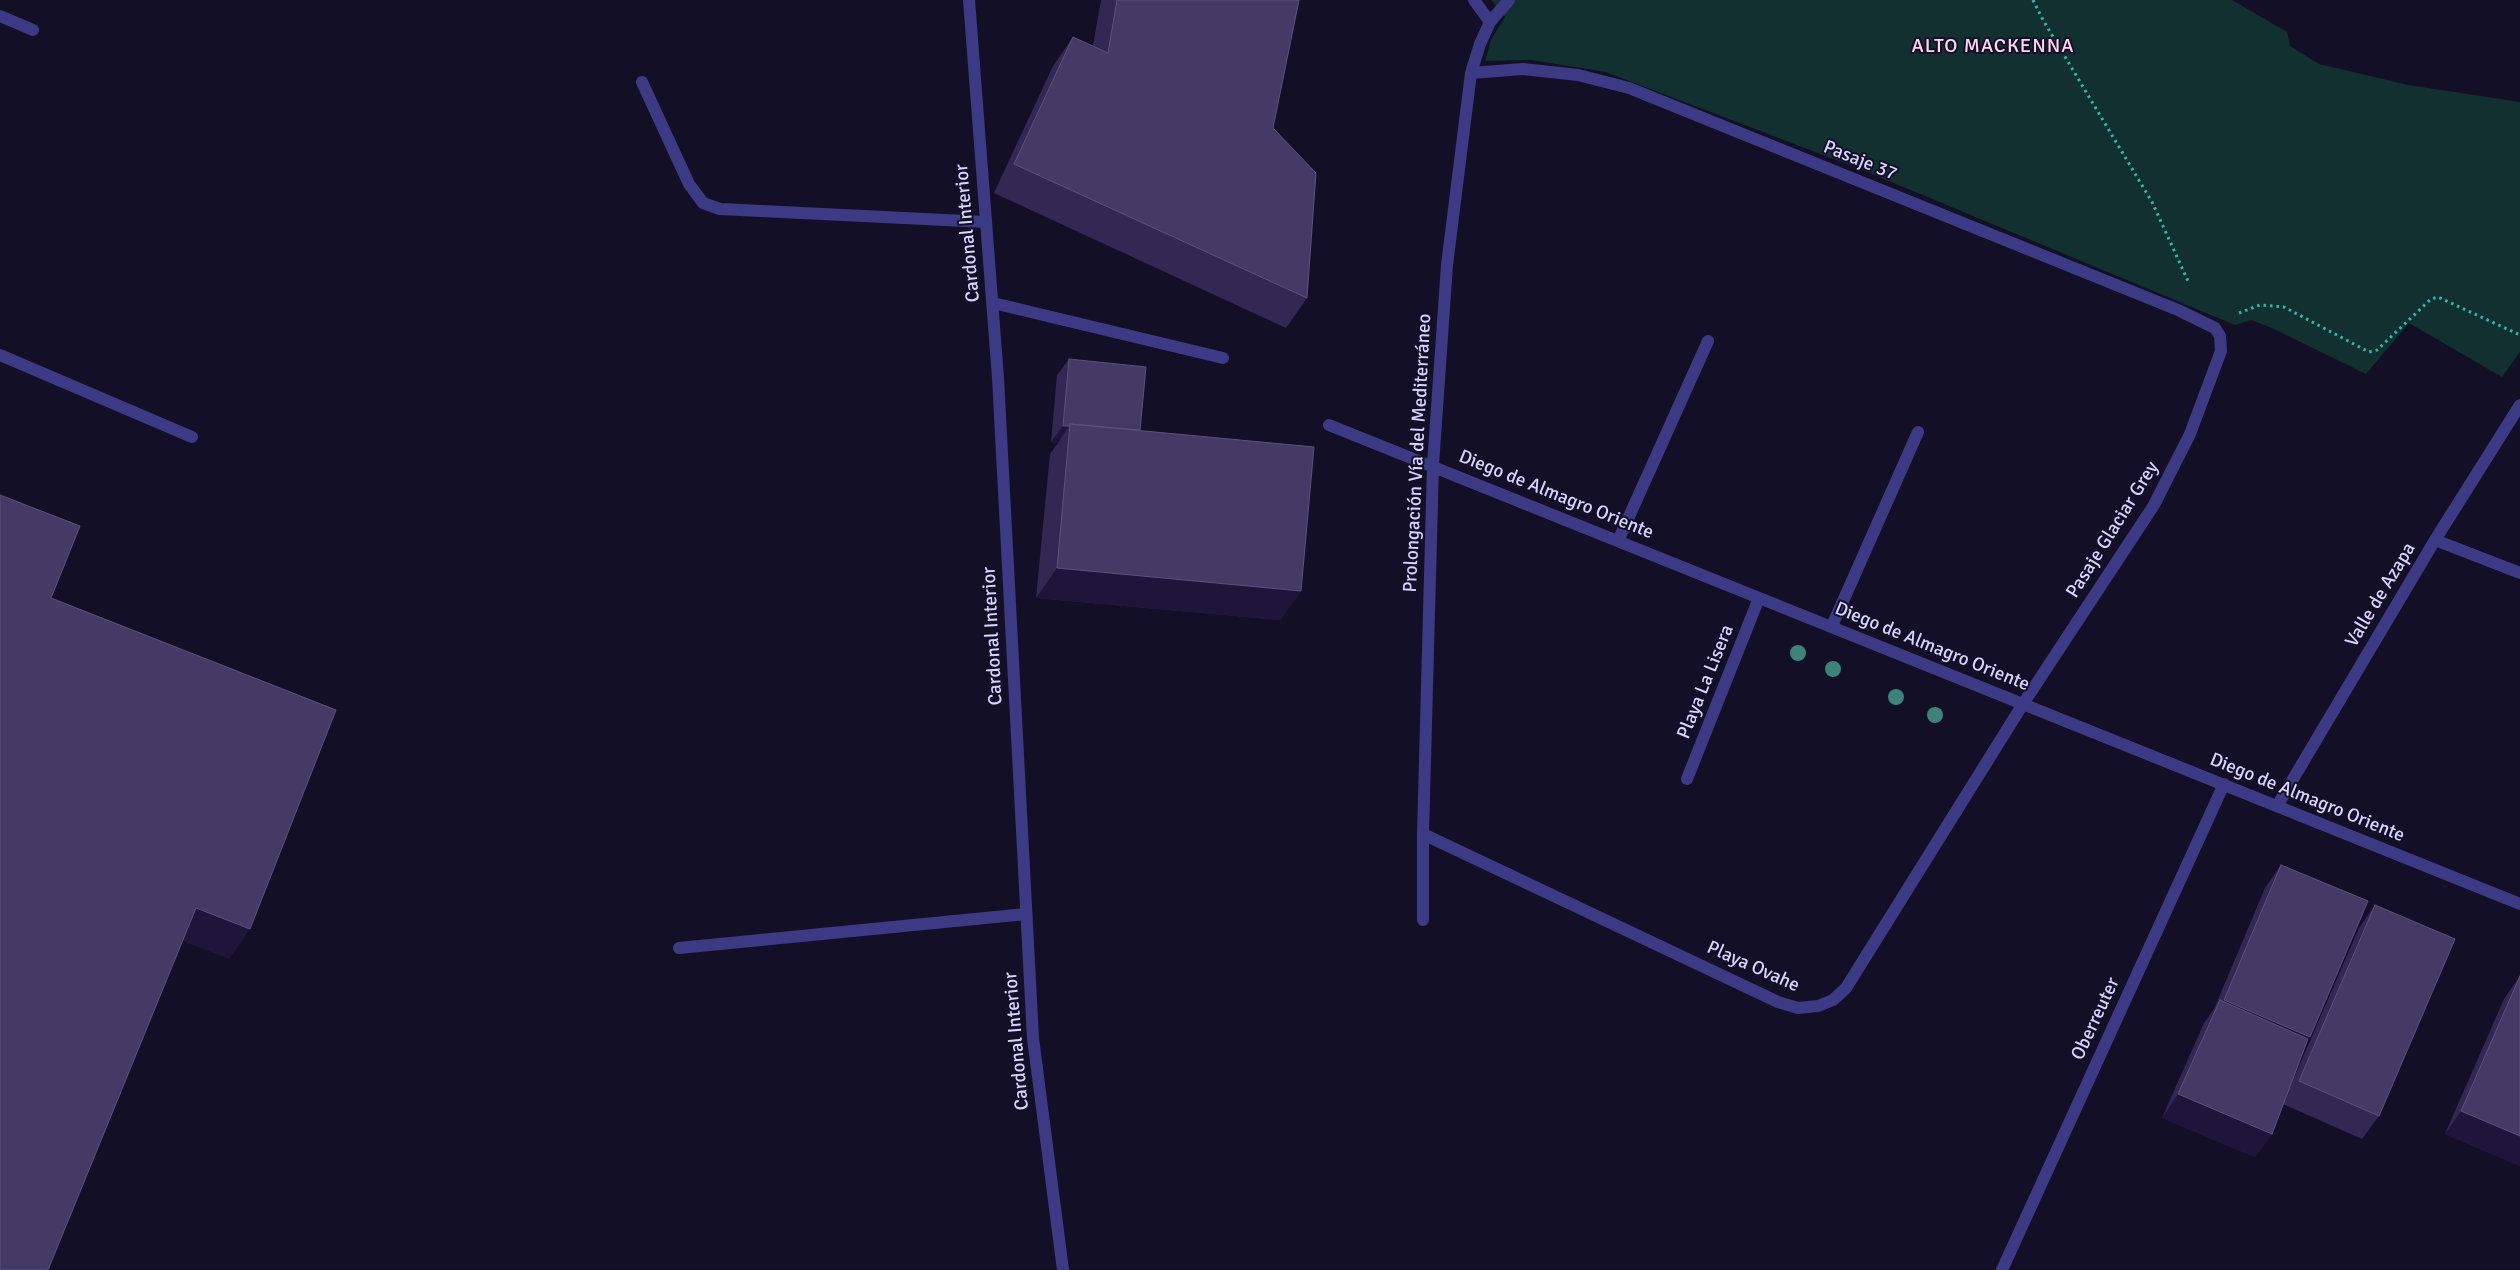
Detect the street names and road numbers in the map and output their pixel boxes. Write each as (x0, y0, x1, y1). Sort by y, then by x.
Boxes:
street label: Pasaje 37 (1820, 136, 1900, 186)
street label: Cardonal Interior (951, 163, 985, 303)
street label: Prolongación Vía del Mediterráneo (1399, 313, 1437, 593)
street label: Diego de Almagro Oriente (1455, 445, 1657, 545)
street label: Pasaje Glaciar Grey (2062, 458, 2164, 602)
street label: Valle de Azapa (2341, 539, 2421, 651)
street label: Cardonal Interior (978, 566, 1008, 706)
street label: Diego de Almagro Oriente (1831, 597, 2033, 697)
street label: Playa La Lisera (1673, 622, 1739, 742)
street label: Diego de Almagro Oriente (2206, 748, 2408, 848)
street label: Playa Ovahe (1703, 936, 1803, 998)
street label: Cardonal Interior (1000, 971, 1034, 1111)
street label: Oberreuter (2067, 974, 2125, 1064)

